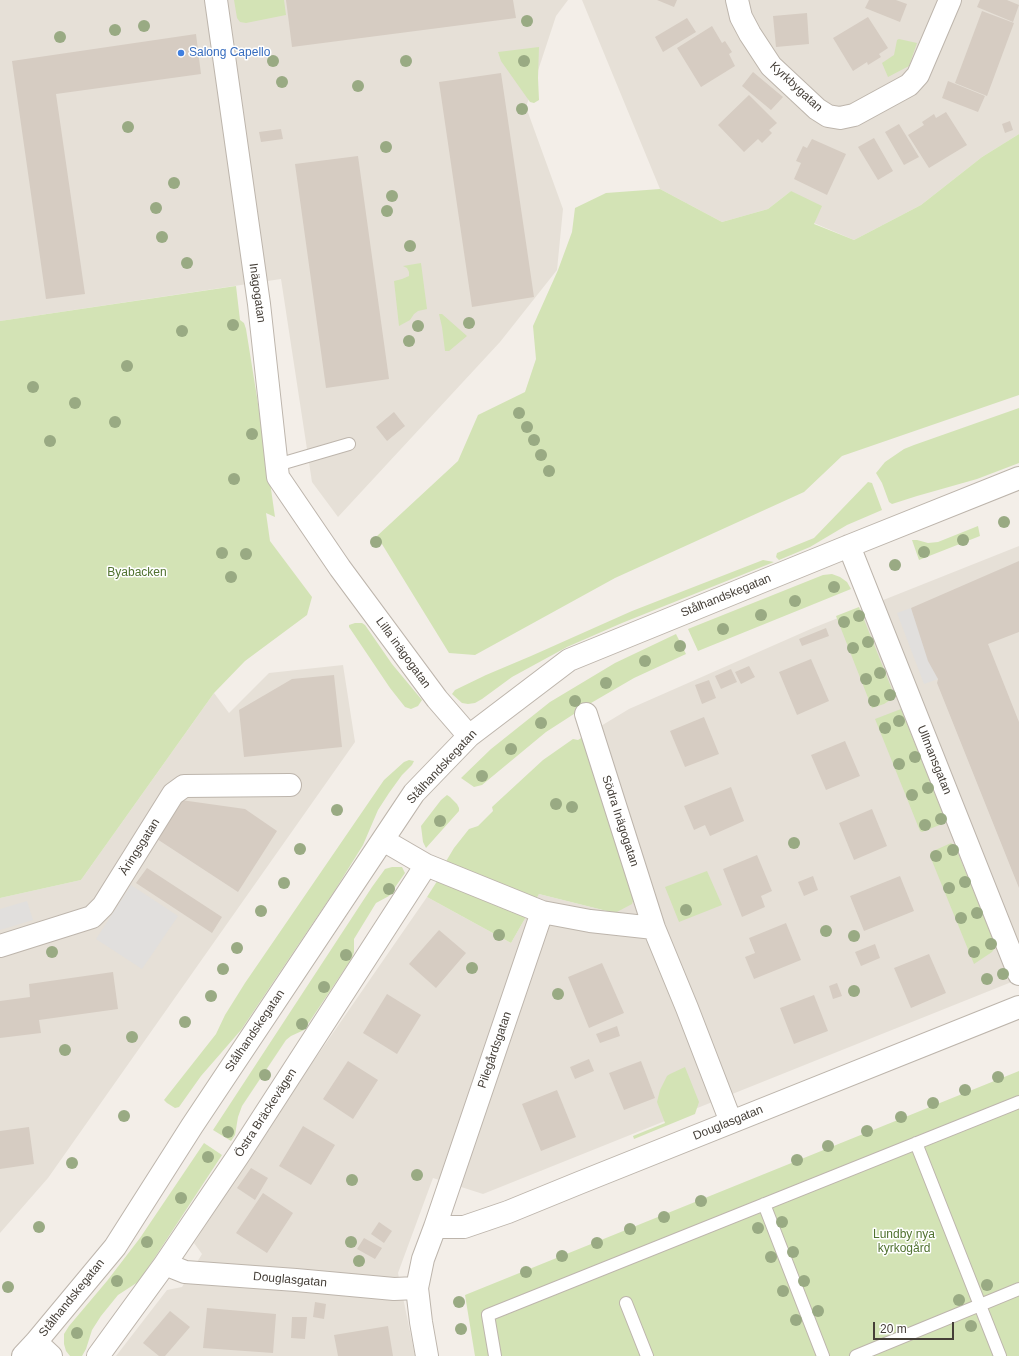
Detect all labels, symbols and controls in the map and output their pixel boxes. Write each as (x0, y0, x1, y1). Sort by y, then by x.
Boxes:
place label: Salong Capello (189, 46, 270, 60)
marker: Salong Capello (176, 48, 186, 58)
street label: Kyrkbygatan (767, 59, 825, 115)
street label: Inägogatan (246, 262, 268, 324)
park label: Byabacken (107, 566, 167, 580)
street label: Stålhandskegatan (679, 571, 773, 621)
street label: Lilla inägogatan (372, 615, 434, 691)
street label: Ullmansgatan (914, 723, 954, 797)
street label: Stålhandskegatan (404, 727, 480, 807)
street label: Södra Inägogatan (598, 773, 642, 869)
street label: Äringsgatan (117, 816, 163, 878)
street label: Stålhandskegatan (222, 987, 288, 1075)
street label: Pilegårdsgatan (475, 1010, 515, 1090)
street label: Östra Bräckevägen (232, 1066, 300, 1160)
street label: Douglasgatan (691, 1102, 765, 1144)
park label: Lundby nya kyrkogård (873, 1228, 935, 1256)
street label: Stålhandskegatan (36, 1256, 108, 1340)
street label: Douglasgatan (252, 1270, 328, 1290)
scale bar (875, 1314, 956, 1340)
text: 20 m (880, 1322, 907, 1336)

